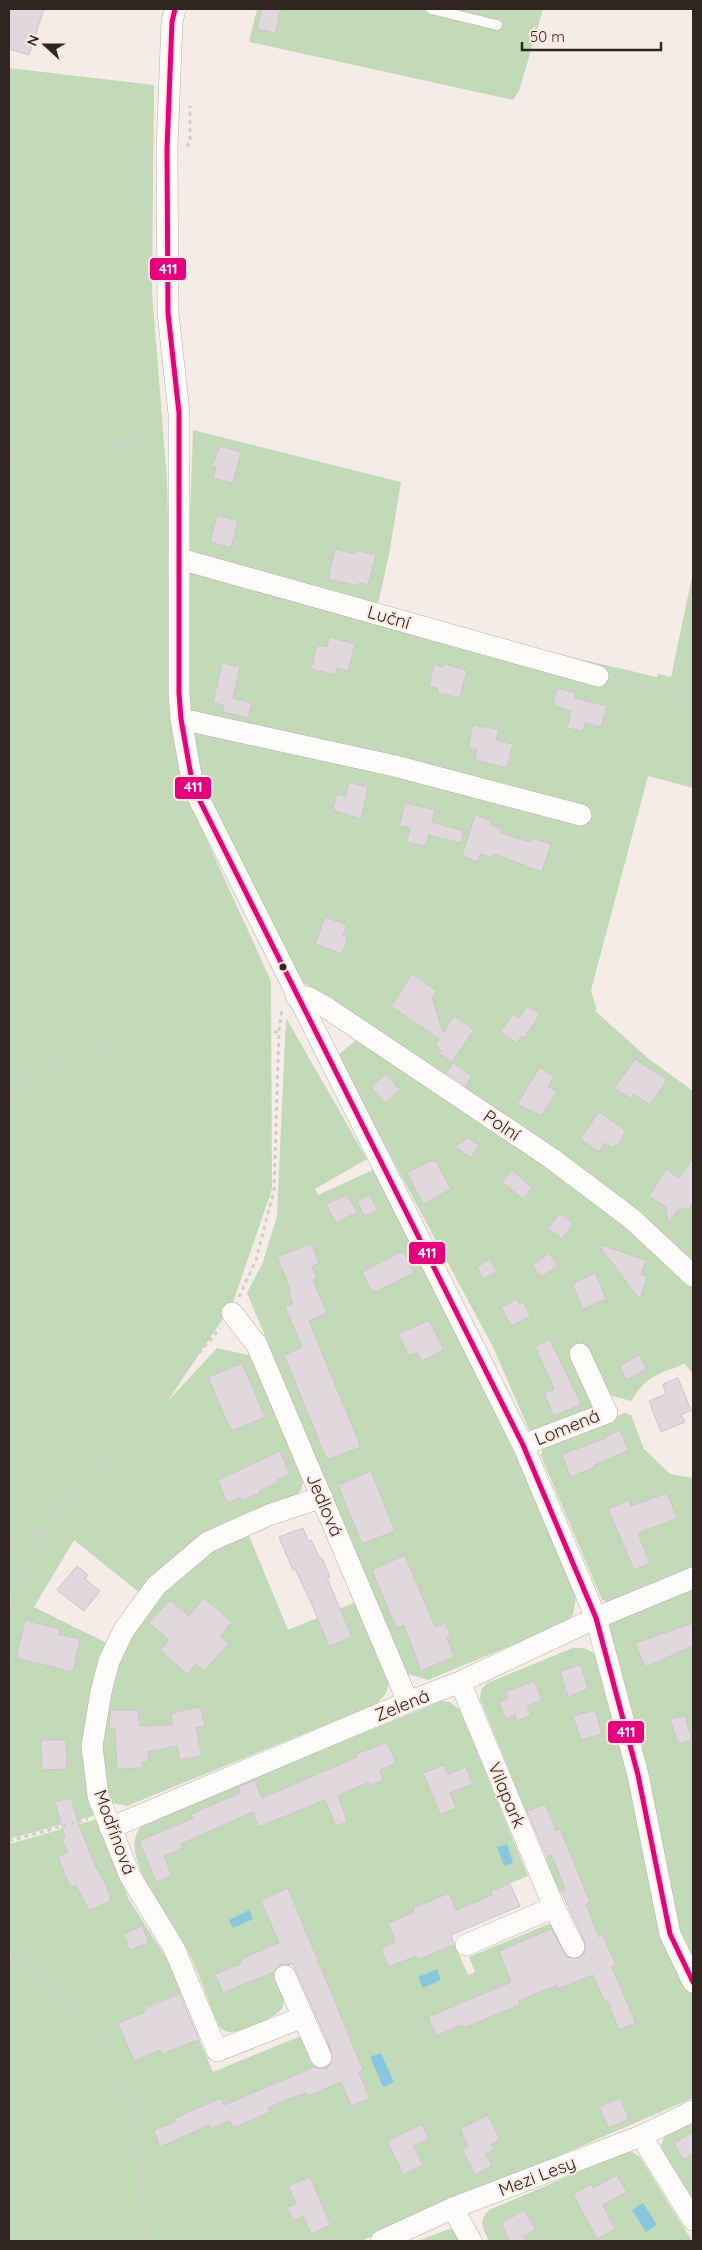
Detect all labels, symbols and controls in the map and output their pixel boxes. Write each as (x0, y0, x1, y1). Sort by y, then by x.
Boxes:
north arrow (20, 20, 70, 70)
scale bar (522, 20, 661, 52)
text: 50 m (530, 27, 565, 46)
text: N (23, 32, 43, 48)
line badge: 411 (149, 257, 187, 281)
text: 411 (159, 260, 177, 278)
street label: Luční (365, 600, 413, 634)
line badge: 411 (174, 776, 212, 800)
text: 411 (184, 778, 202, 796)
unlabelled marker (278, 962, 288, 972)
street label: Polní (479, 1104, 525, 1146)
line badge: 411 (408, 1241, 446, 1265)
text: 411 (418, 1244, 436, 1262)
street label: Lomená (531, 1404, 603, 1450)
street label: Jedlová (301, 1470, 349, 1540)
street label: Zelená (371, 1684, 433, 1726)
line badge: 411 (607, 1720, 645, 1744)
text: 411 (617, 1723, 635, 1741)
street label: Vilapark (483, 1759, 531, 1831)
street label: Modřínová (89, 1786, 141, 1878)
street label: Mezi Lesy (495, 2151, 579, 2201)

